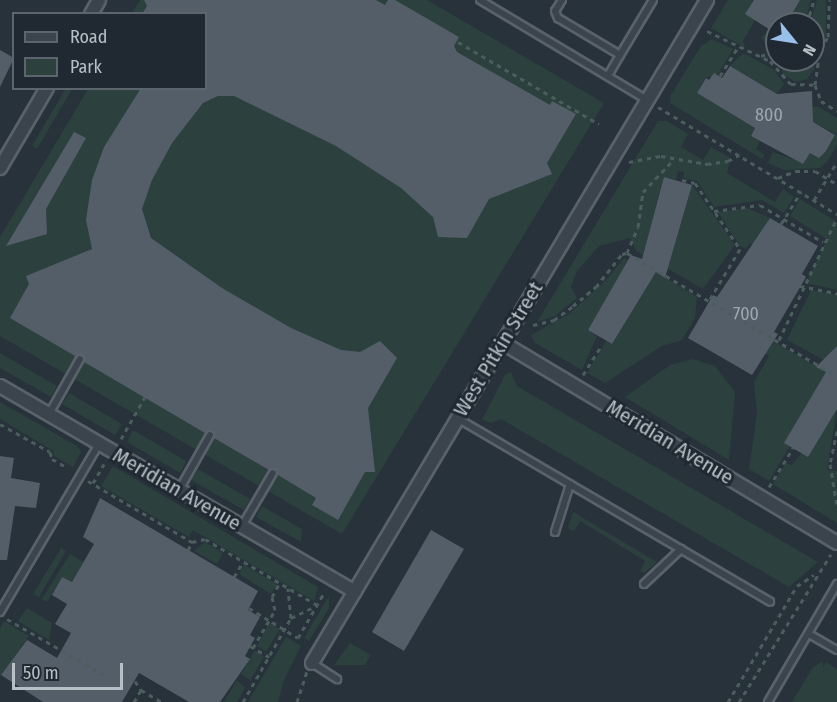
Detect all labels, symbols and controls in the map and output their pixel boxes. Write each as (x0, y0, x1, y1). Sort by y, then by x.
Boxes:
legend (12, 12, 207, 90)
north arrow (765, 12, 825, 72)
text: Road (70, 26, 107, 48)
text: N (799, 41, 820, 59)
text: Park (70, 56, 102, 78)
house number: 800 (755, 104, 783, 126)
street label: West Pitkin Street (448, 277, 548, 421)
house number: 700 (733, 303, 759, 325)
street label: Meridian Avenue (602, 394, 738, 490)
street label: Meridian Avenue (108, 442, 246, 536)
scale bar (15, 651, 126, 689)
text: 50 m (23, 662, 59, 684)

